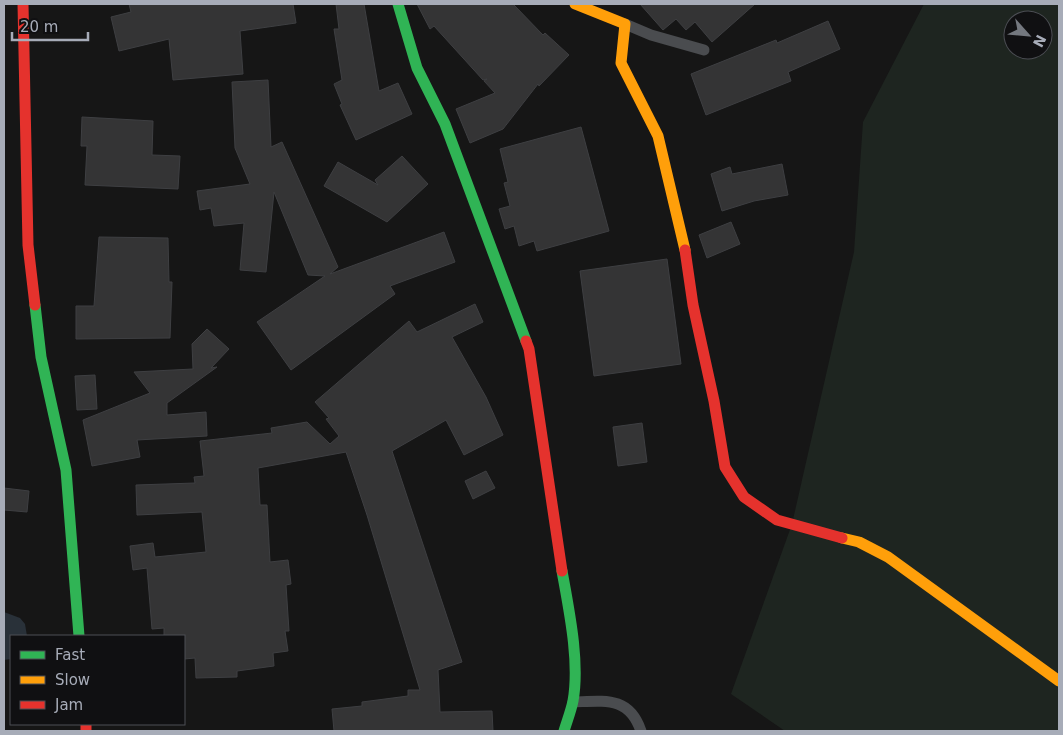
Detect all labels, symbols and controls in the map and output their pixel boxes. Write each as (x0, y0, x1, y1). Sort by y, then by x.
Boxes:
scale bar (12, 10, 89, 42)
north arrow (1003, 10, 1053, 60)
text: 20 m (20, 18, 58, 36)
text: N (1030, 32, 1049, 50)
legend (10, 635, 185, 725)
text: Fast (55, 646, 85, 664)
text: Slow (55, 671, 90, 689)
text: Jam (54, 696, 83, 714)

